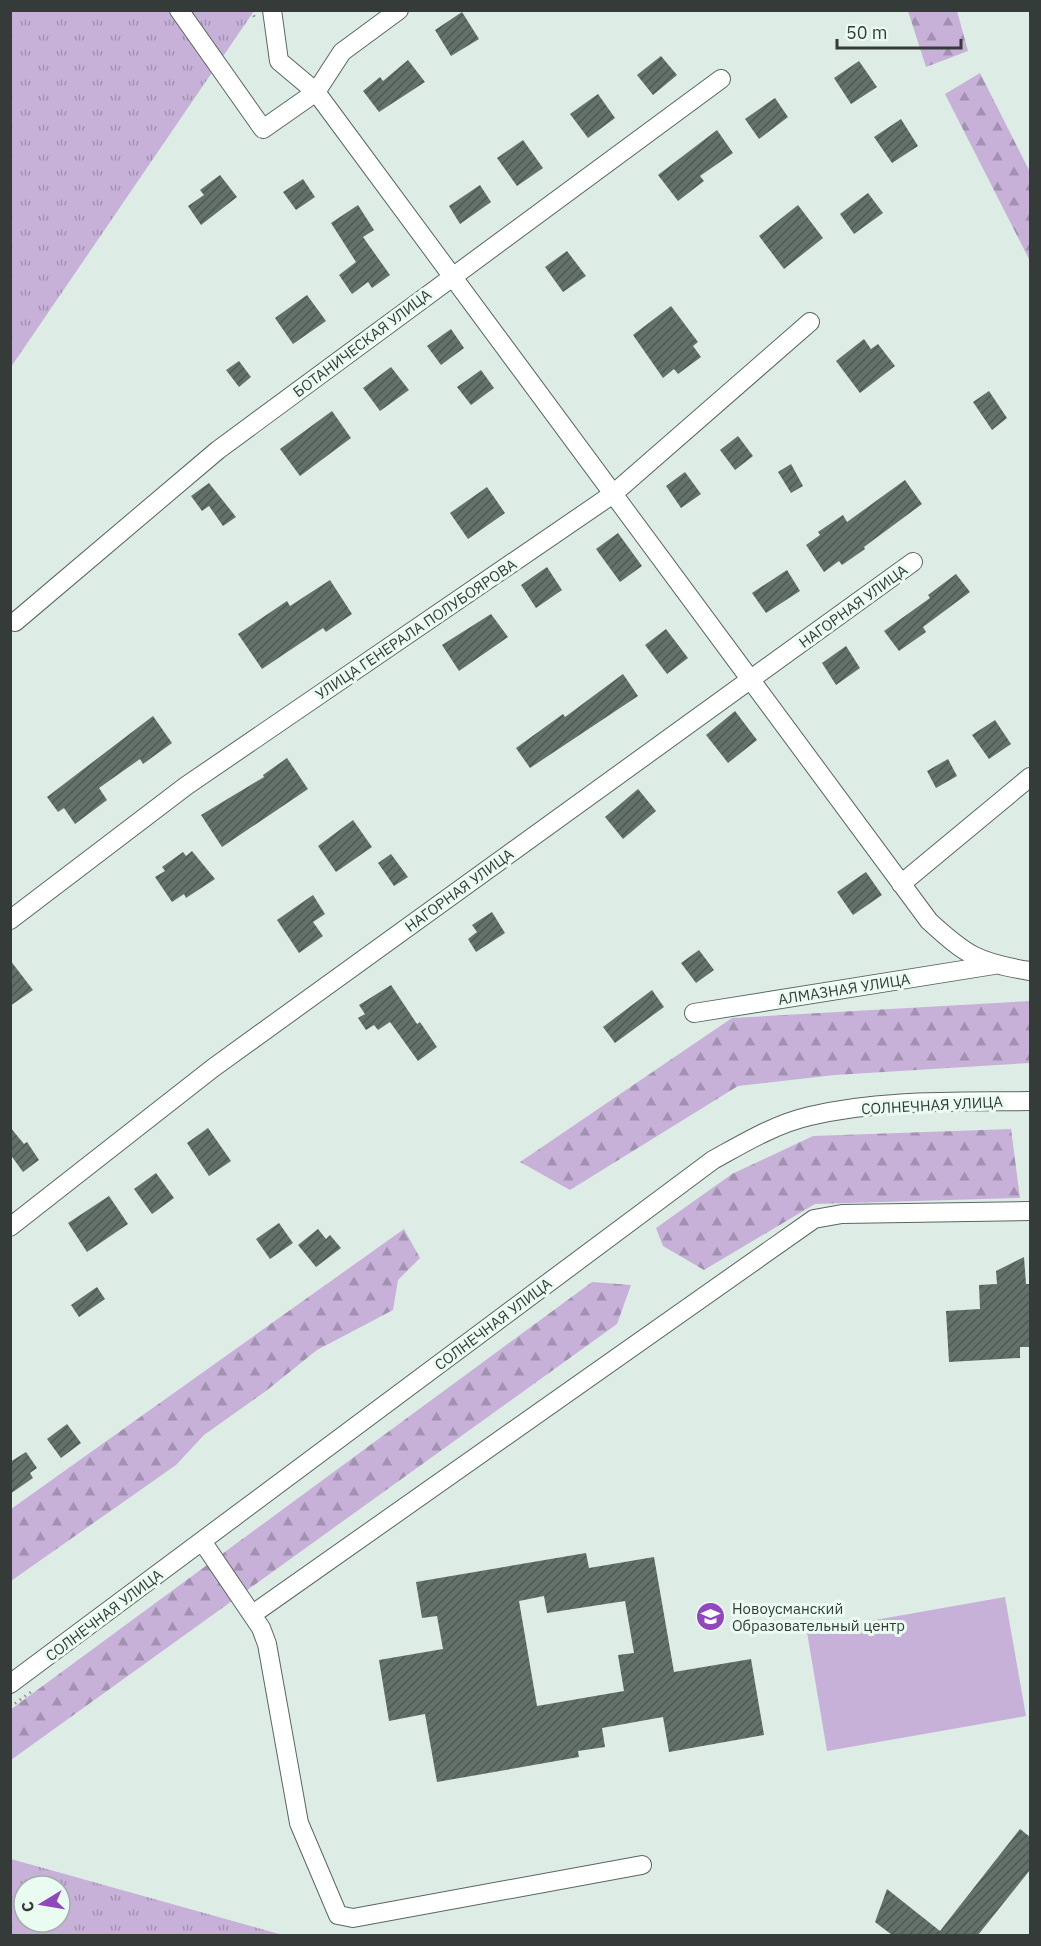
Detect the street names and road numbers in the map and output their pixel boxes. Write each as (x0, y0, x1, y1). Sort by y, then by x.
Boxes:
street label: БОТАНИЧЕСКАЯ УЛИЦА (289, 285, 435, 401)
street label: УЛИЦА ГЕНЕРАЛА ПОЛУБОЯРОВА (312, 554, 521, 704)
street label: НАГОРНАЯ УЛИЦА (795, 560, 911, 652)
street label: НАГОРНАЯ УЛИЦА (401, 844, 517, 936)
street label: АЛМАЗНАЯ УЛИЦА (777, 969, 912, 1009)
street label: СОЛНЕЧНАЯ УЛИЦА (861, 1092, 1004, 1118)
street label: СОЛНЕЧНАЯ УЛИЦА (431, 1274, 556, 1374)
street label: СОЛНЕЧНАЯ УЛИЦА (42, 1565, 167, 1665)

